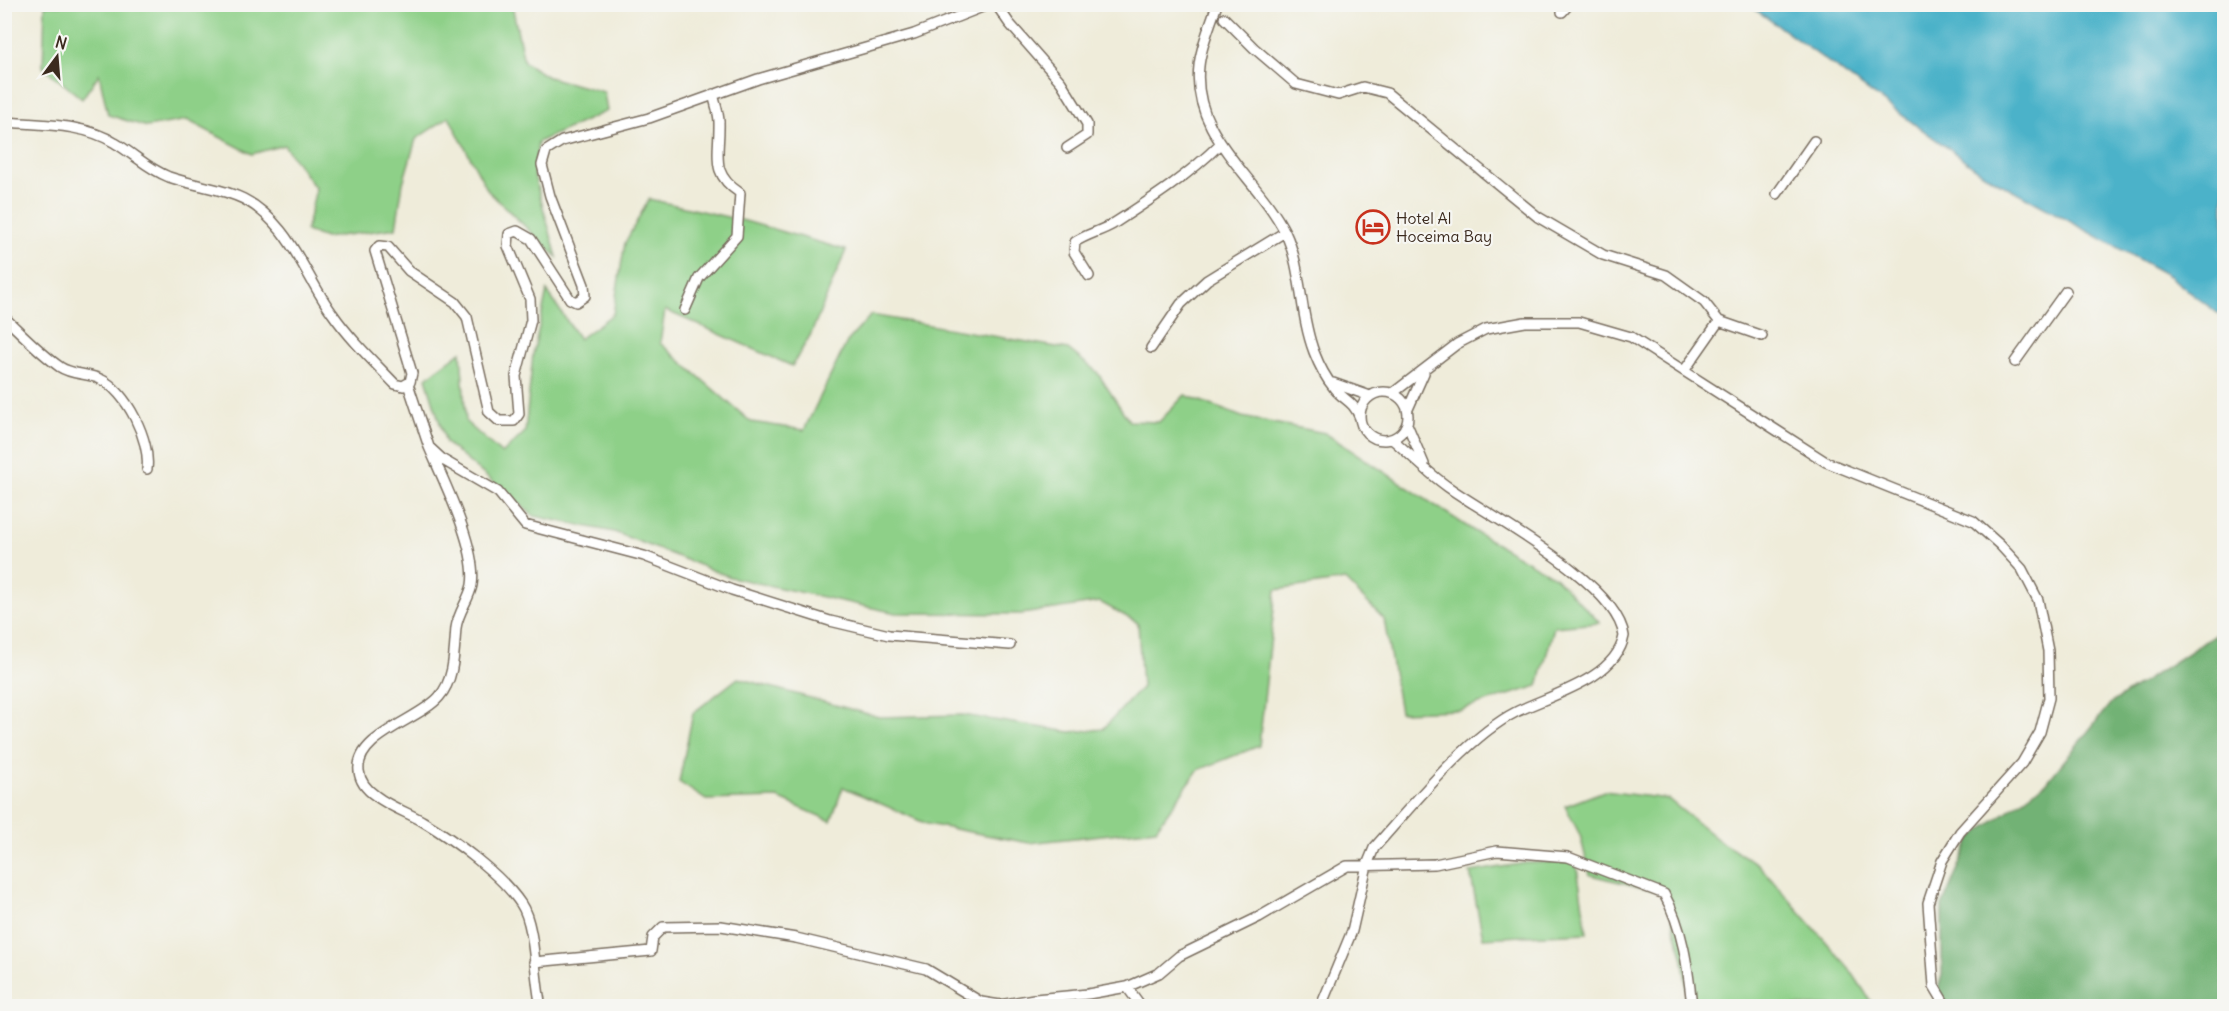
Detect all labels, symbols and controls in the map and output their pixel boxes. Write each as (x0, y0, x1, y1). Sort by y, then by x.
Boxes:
north arrow (27, 27, 87, 87)
text: N (53, 31, 69, 54)
place label: Hotel Al Hoceima Bay (1396, 208, 1492, 246)
hotel icon: Hotel Al Hoceima Bay (1355, 209, 1391, 245)

